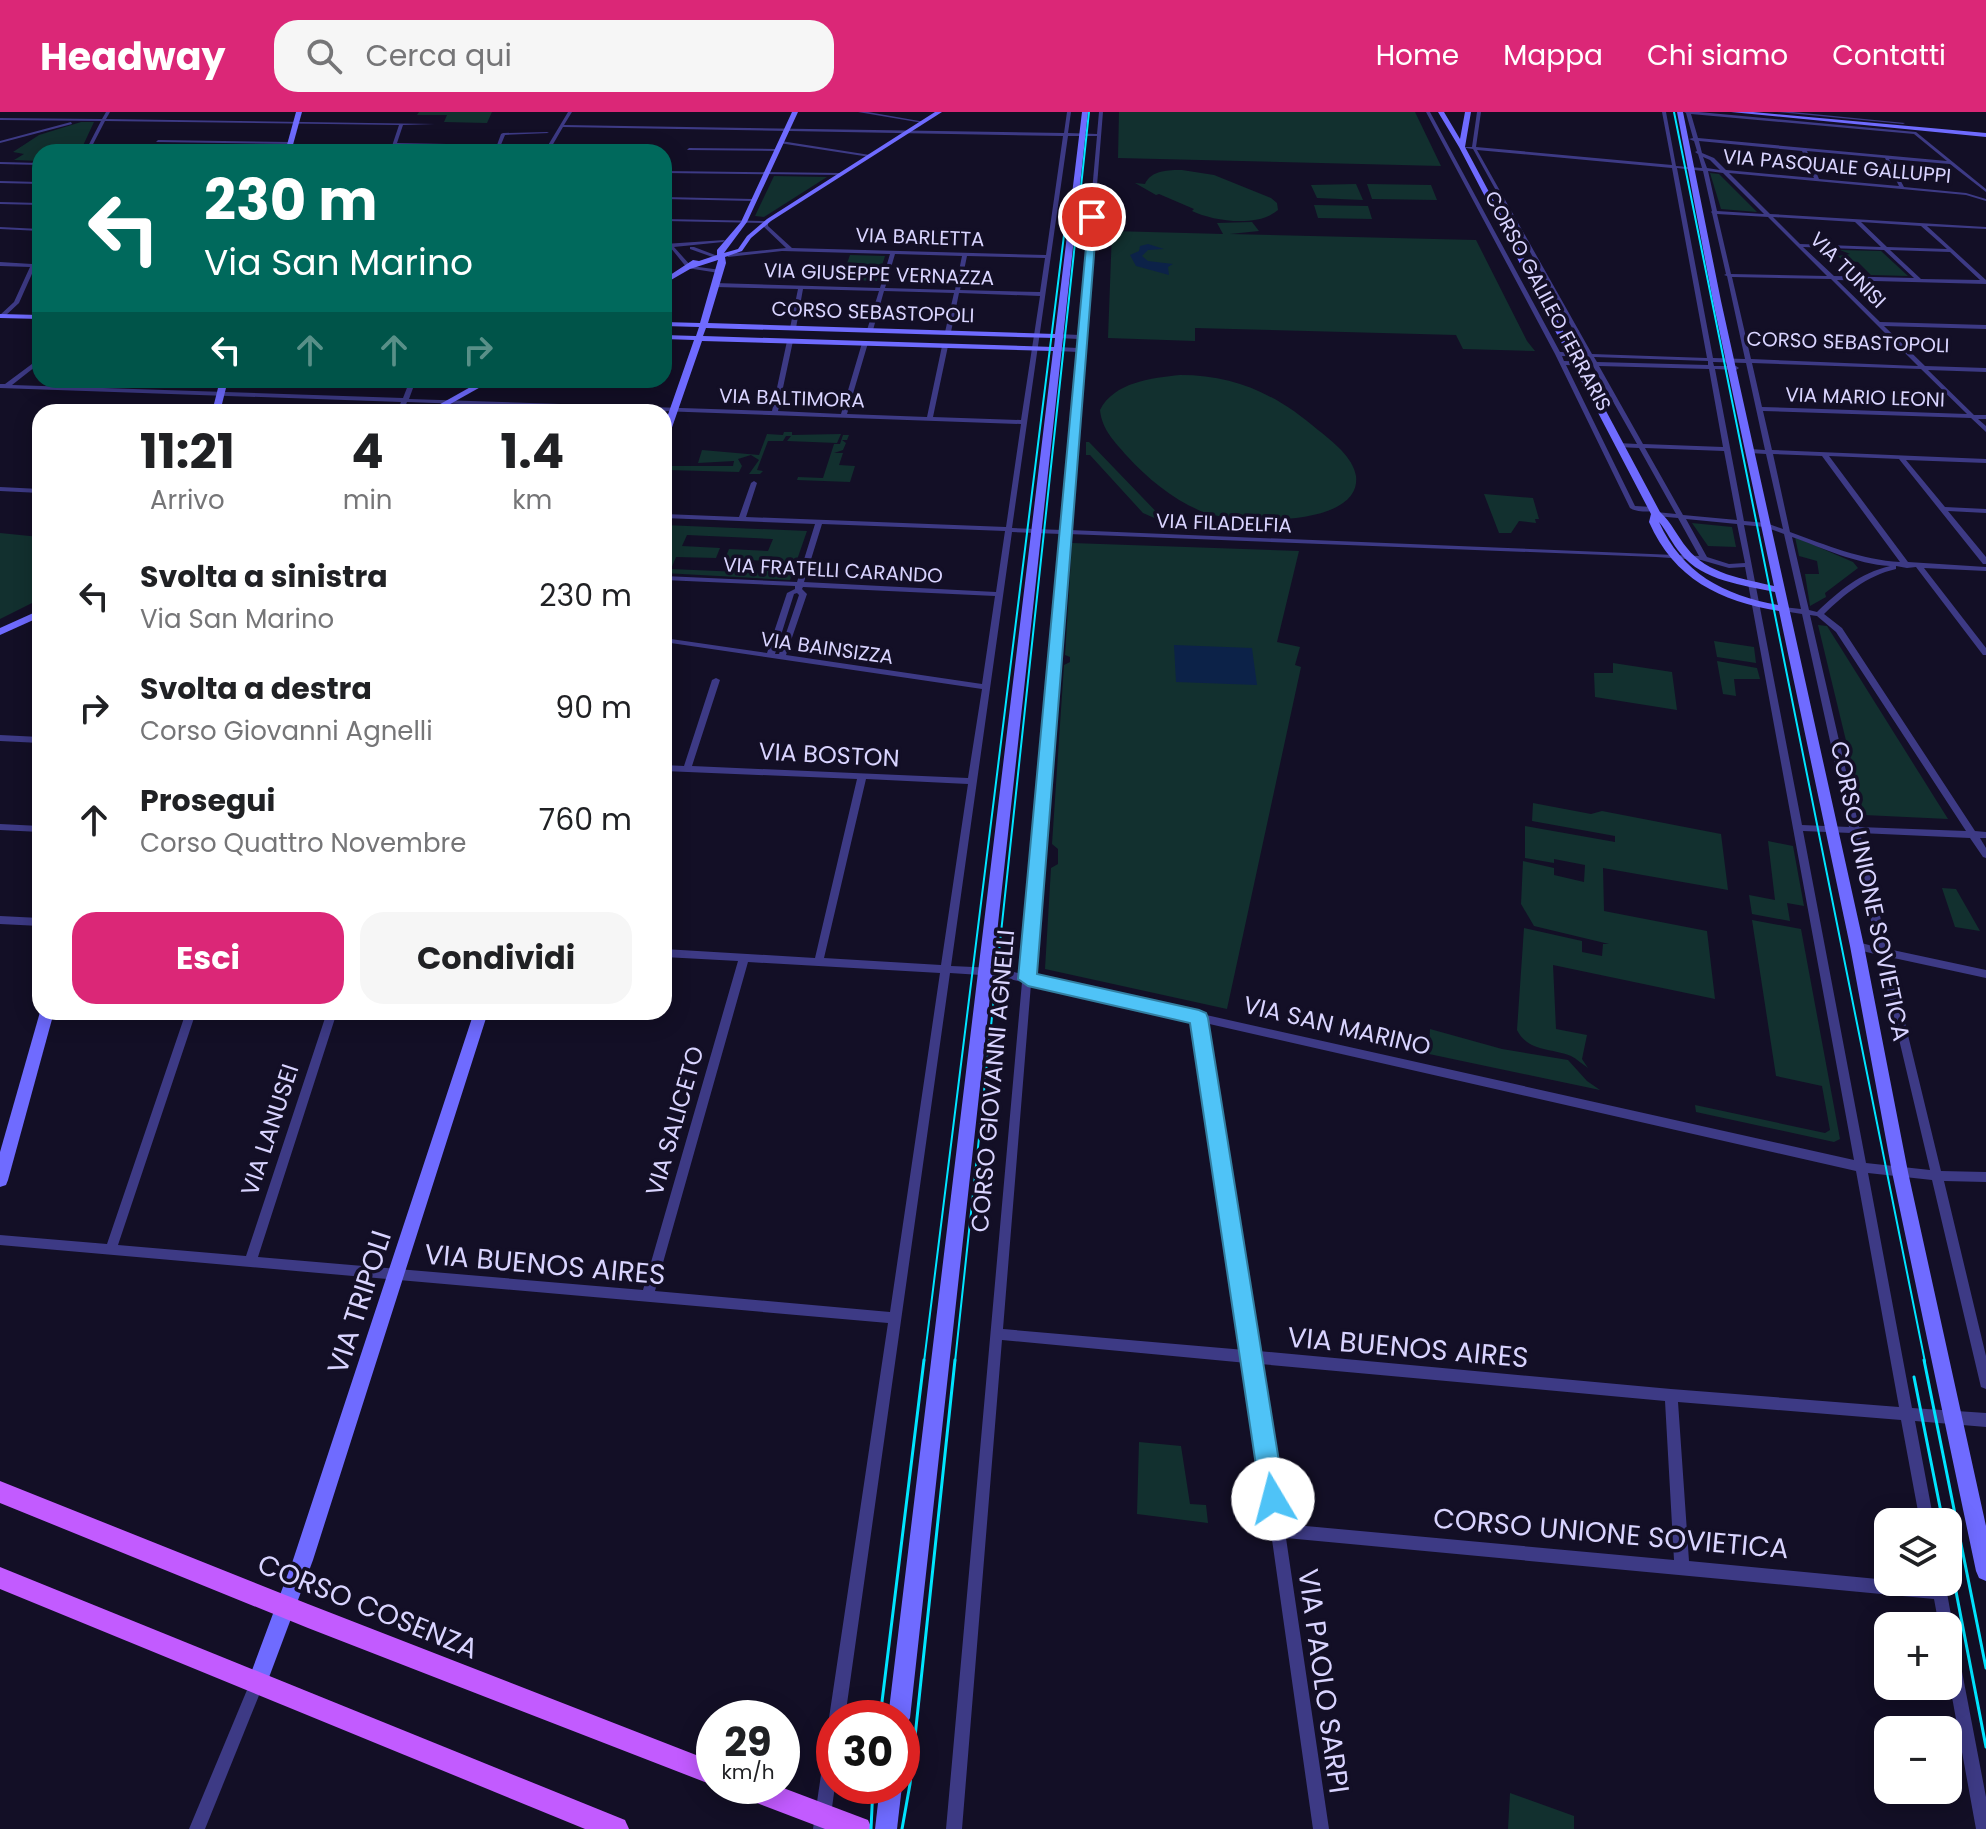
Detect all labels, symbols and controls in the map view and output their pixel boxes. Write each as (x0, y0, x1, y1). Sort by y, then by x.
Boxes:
search box (274, 20, 834, 92)
text: Headway (40, 30, 226, 83)
icon: search (302, 34, 346, 78)
text: Cerca qui (366, 34, 512, 77)
text: Home (1376, 36, 1459, 75)
text: Mappa (1503, 36, 1603, 75)
text: Chi siamo (1647, 36, 1788, 75)
text: Contatti (1832, 36, 1946, 75)
street label: VIA PASQUALE GALLUPPI (1722, 142, 1952, 190)
text: 230 m (204, 161, 378, 240)
icon: left (72, 176, 176, 280)
pin (1058, 183, 1126, 251)
street label: CORSO GALILEO FERRARIS (1478, 186, 1618, 416)
icon: arrive (1070, 195, 1114, 239)
street label: VIA BARLETTA (855, 221, 985, 253)
street label: VIA TUNISI (1804, 226, 1892, 314)
text: Via San Marino (204, 237, 473, 288)
street label: VIA GIUSEPPE VERNAZZA (763, 256, 995, 292)
street label: CORSO SEBASTOPOLI (771, 294, 975, 330)
street label: CORSO SEBASTOPOLI (1746, 324, 1950, 360)
icon: left (204, 328, 248, 372)
icon: ahead (288, 328, 332, 372)
icon: ahead (372, 328, 416, 372)
icon: right (456, 328, 500, 372)
street label: VIA MARIO LEONI (1785, 380, 1945, 414)
street label: VIA BALTIMORA (719, 381, 865, 415)
text: 11:21 (140, 418, 235, 485)
text: 4 (351, 418, 384, 485)
text: 1.4 (500, 418, 564, 485)
text: Arrivo (150, 482, 225, 518)
text: min (343, 482, 392, 518)
text: km (512, 482, 552, 518)
street label: VIA FILADELFIA (1156, 507, 1292, 539)
street label: VIA FRATELLI CARANDO (722, 550, 944, 590)
text: Svolta a sinistra (140, 555, 388, 598)
icon: left (72, 574, 116, 618)
text: 230 m (539, 574, 632, 617)
text: Via San Marino (140, 601, 334, 637)
street label: VIA BAINSIZZA (759, 625, 895, 671)
text: Svolta a destra (140, 667, 372, 710)
icon: right (72, 686, 116, 730)
text: 90 m (555, 686, 632, 729)
text: Corso Giovanni Agnelli (140, 713, 433, 749)
street label: VIA BOSTON (758, 734, 900, 775)
street label: CORSO UNIONE SOVIETICA (1823, 738, 1918, 1044)
text: Prosegui (140, 779, 275, 822)
icon: ahead (72, 798, 116, 842)
text: 760 m (539, 798, 632, 841)
text: Corso Quattro Novembre (140, 825, 466, 861)
button: Esci (72, 912, 344, 1004)
button: Condividi (360, 912, 632, 1004)
street label: CORSO GIOVANNI AGNELLI (963, 928, 1022, 1234)
street label: VIA SAN MARINO (1240, 988, 1434, 1063)
street label: VIA SALICETO (637, 1042, 712, 1199)
street label: VIA LANUSEI (233, 1060, 306, 1200)
street label: VIA TRIPOLI (318, 1226, 401, 1379)
street label: VIA BUENOS AIRES (423, 1235, 667, 1294)
street label: VIA BUENOS AIRES (1286, 1318, 1530, 1377)
position arrow (1231, 1457, 1315, 1541)
street label: CORSO UNIONE SOVIETICA (1432, 1499, 1790, 1568)
map controls (1874, 1508, 1962, 1804)
button: layers (1874, 1508, 1962, 1596)
street label: CORSO COSENZA (252, 1544, 484, 1669)
street label: VIA PAOLO SARPI (1288, 1566, 1359, 1796)
button: + (1874, 1612, 1962, 1700)
speed limit sign: 30 (816, 1700, 920, 1804)
text: 29 (724, 1714, 772, 1770)
button: − (1874, 1716, 1962, 1804)
text: km/h (721, 1758, 775, 1786)

